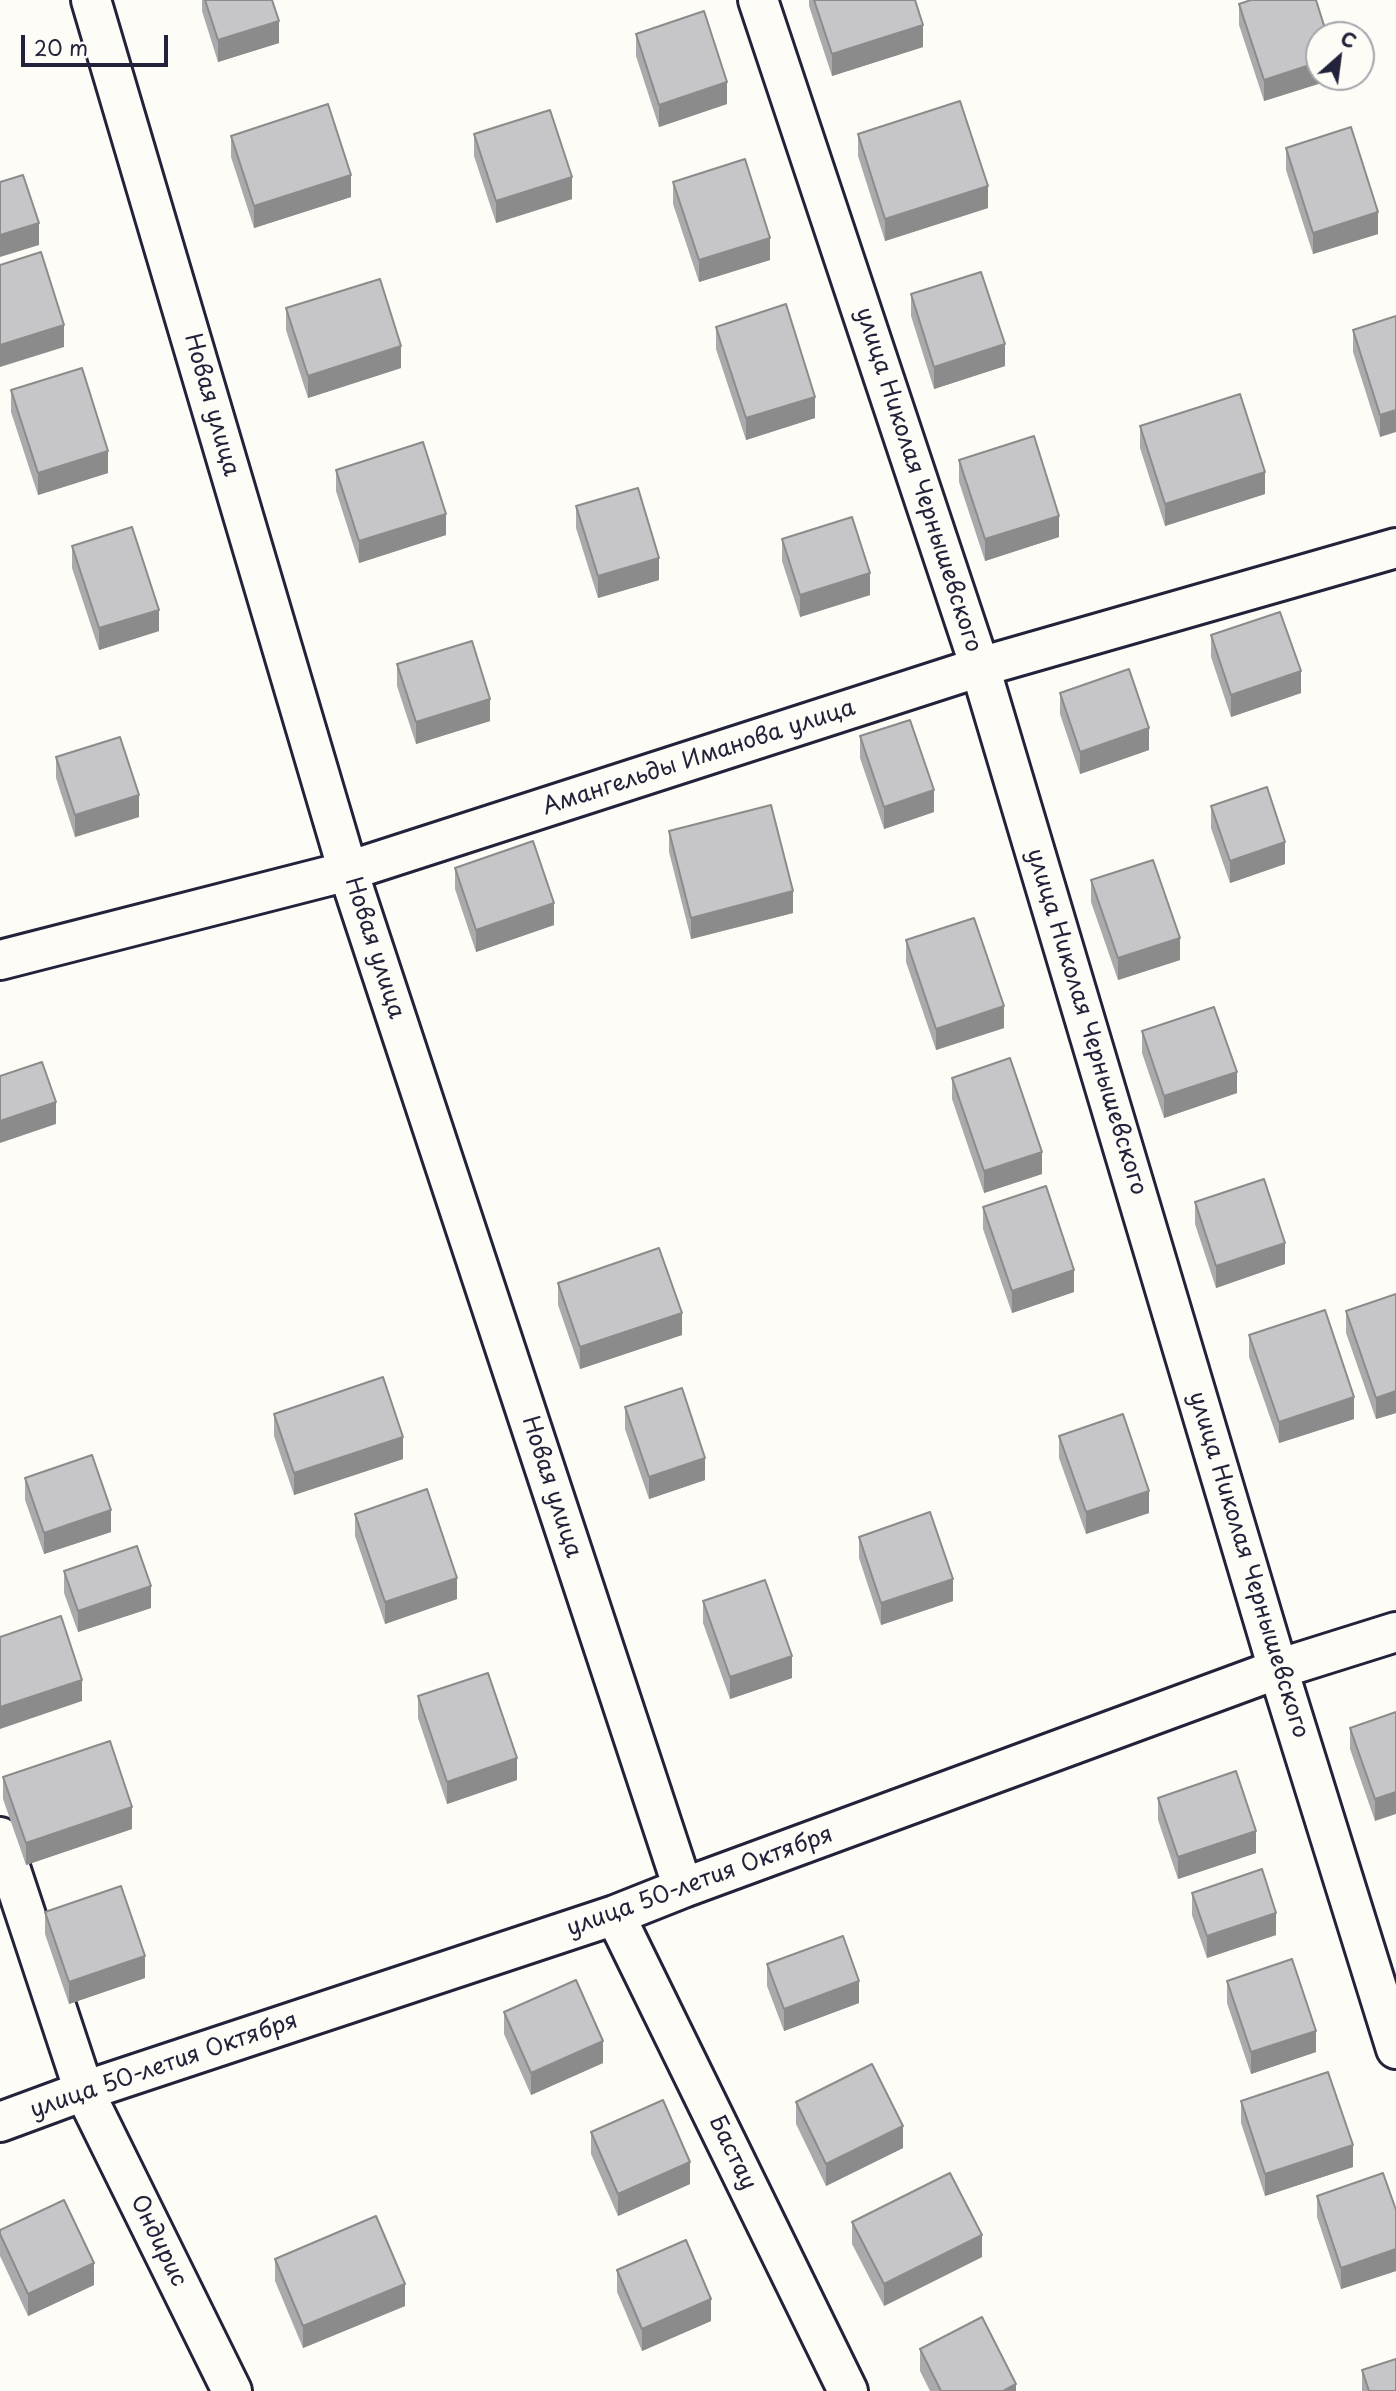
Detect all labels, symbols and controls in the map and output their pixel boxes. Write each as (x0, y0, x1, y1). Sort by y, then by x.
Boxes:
scale bar (24, 21, 172, 65)
north arrow (1305, 21, 1375, 91)
text: С (1336, 24, 1362, 55)
text: 20 m (34, 31, 88, 63)
street label: улица Николая Чернышевского (849, 304, 987, 656)
street label: Новая улица (177, 330, 245, 480)
street label: Амангельды Иманова улица (539, 694, 859, 822)
street label: улица Николая Чернышевского (1020, 845, 1152, 1199)
street label: Новая улица (338, 874, 410, 1022)
street label: улица Николая Чернышевского (1182, 1388, 1314, 1742)
street label: Новая улица (515, 1413, 587, 1561)
street label: улица 50-летия Октября (563, 1821, 837, 1943)
street label: улица 50-летия Октября (27, 2007, 301, 2125)
street label: Бастау (702, 2111, 762, 2195)
street label: Ондирис (124, 2191, 192, 2291)

